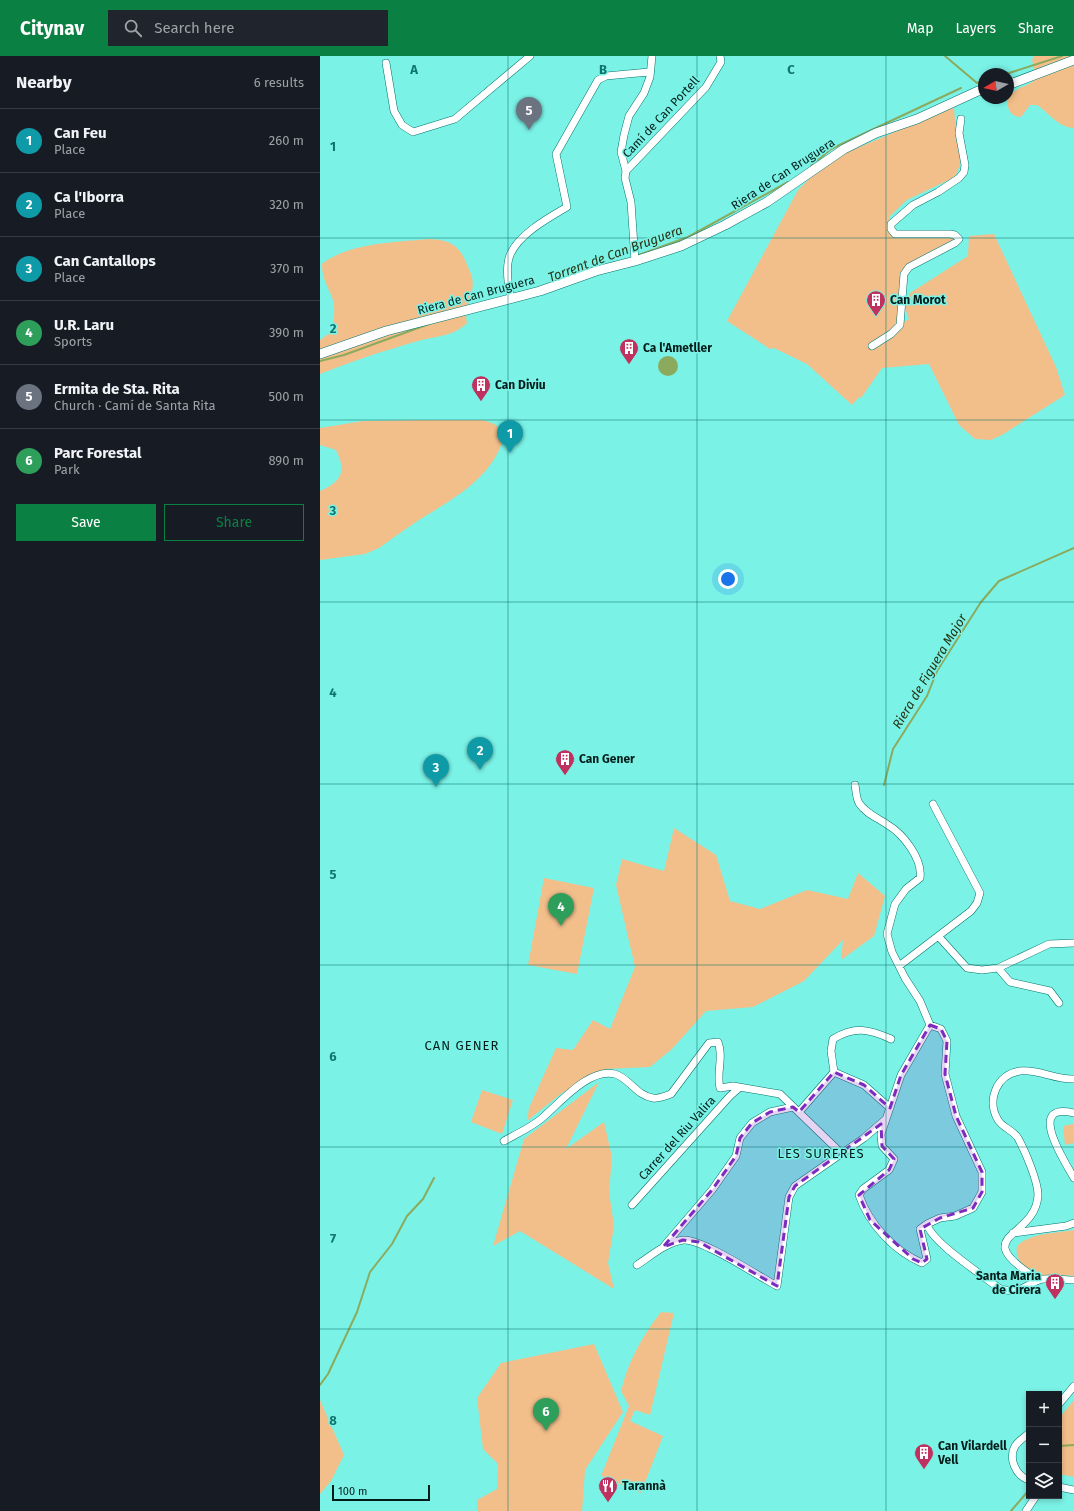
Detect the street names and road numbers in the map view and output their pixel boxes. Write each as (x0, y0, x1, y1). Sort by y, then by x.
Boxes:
street label: Camí de Can Portell (620, 73, 703, 161)
street label: Riera de Can Bruguera (729, 135, 837, 213)
street label: Riera de Can Bruguera (416, 273, 536, 317)
street label: Carrer del Riu Valira (636, 1093, 718, 1183)

